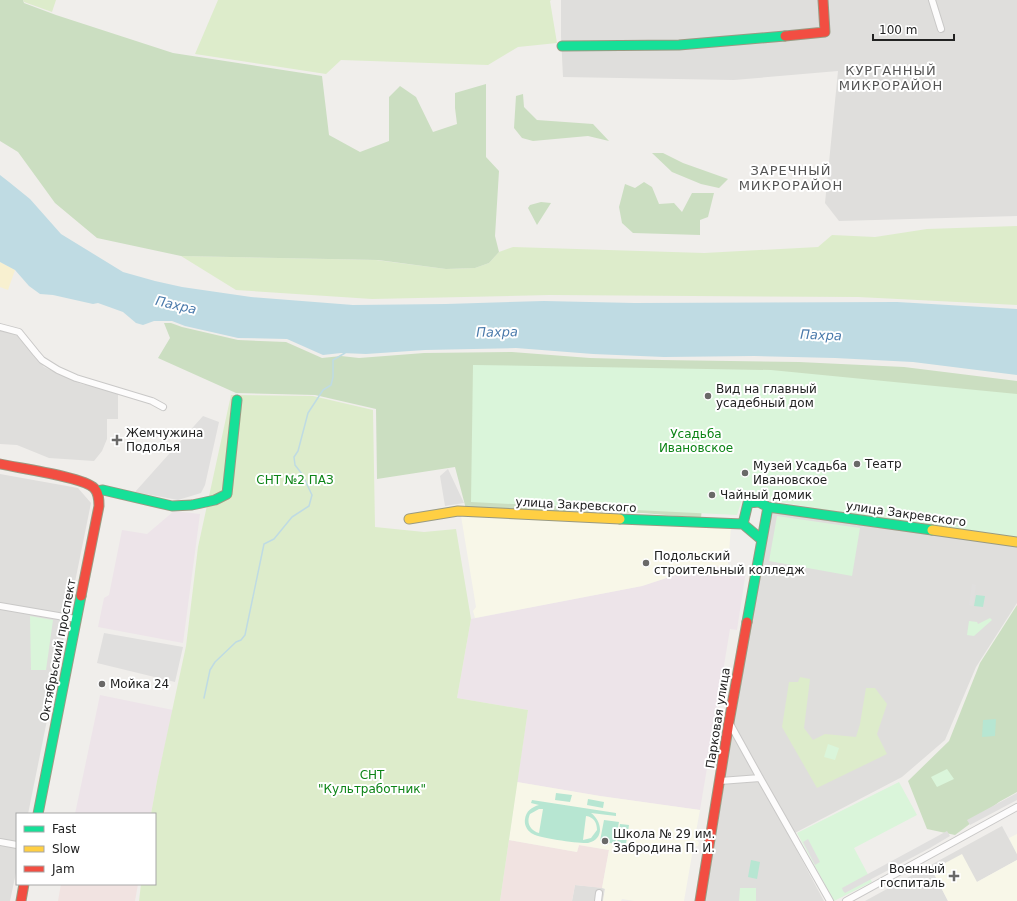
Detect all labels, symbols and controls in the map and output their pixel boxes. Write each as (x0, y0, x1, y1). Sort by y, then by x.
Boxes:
scale bar (873, 16, 954, 42)
text: 100 m (879, 23, 917, 37)
district label: КУРГАННЫЙ МИКРОРАЙОН (839, 63, 943, 93)
district label: ЗАРЕЧНЫЙ МИКРОРАЙОН (739, 163, 843, 193)
water label: Пахра (154, 293, 198, 317)
water label: Пахра (476, 324, 518, 340)
water label: Пахра (800, 327, 842, 343)
place label: Вид на главный усадебный дом (716, 382, 817, 410)
marker: Вид на главный усадебный дом (703, 391, 713, 401)
place label: Жемчужина Подолья (126, 426, 203, 454)
park label: Усадьба Ивановское (659, 427, 733, 455)
marker: Жемчужина Подолья (111, 434, 123, 446)
place label: Театр (864, 457, 902, 471)
place label: Музей Усадьба Ивановское (753, 459, 847, 487)
marker: Театр (852, 459, 862, 469)
marker: Музей Усадьба Ивановское (740, 468, 750, 478)
park label: СНТ №2 ПАЗ (256, 473, 334, 487)
place label: Чайный домик (720, 488, 812, 502)
marker: Чайный домик (707, 490, 717, 500)
street label: улица Закревского (515, 495, 637, 515)
street label: улица Закревского (845, 499, 967, 529)
place label: Подольский строительный колледж (654, 549, 805, 577)
marker: Подольский строительный колледж (641, 558, 651, 568)
street label: Октябрьский проспект (37, 577, 79, 723)
street label: Парковая улица (703, 666, 733, 770)
place label: Мойка 24 (110, 677, 169, 691)
marker: Мойка 24 (97, 679, 107, 689)
park label: СНТ "Культработник" (318, 768, 426, 796)
legend (16, 813, 156, 885)
text: Fast (52, 822, 76, 836)
place label: Школа № 29 им. Забродина П. И. (613, 827, 715, 855)
marker: Школа № 29 им. Забродина П. И. (600, 836, 610, 846)
text: Slow (52, 842, 80, 856)
text: Jam (51, 862, 75, 876)
place label: Военный госпиталь (880, 862, 945, 890)
marker: Военный госпиталь (948, 870, 960, 882)

